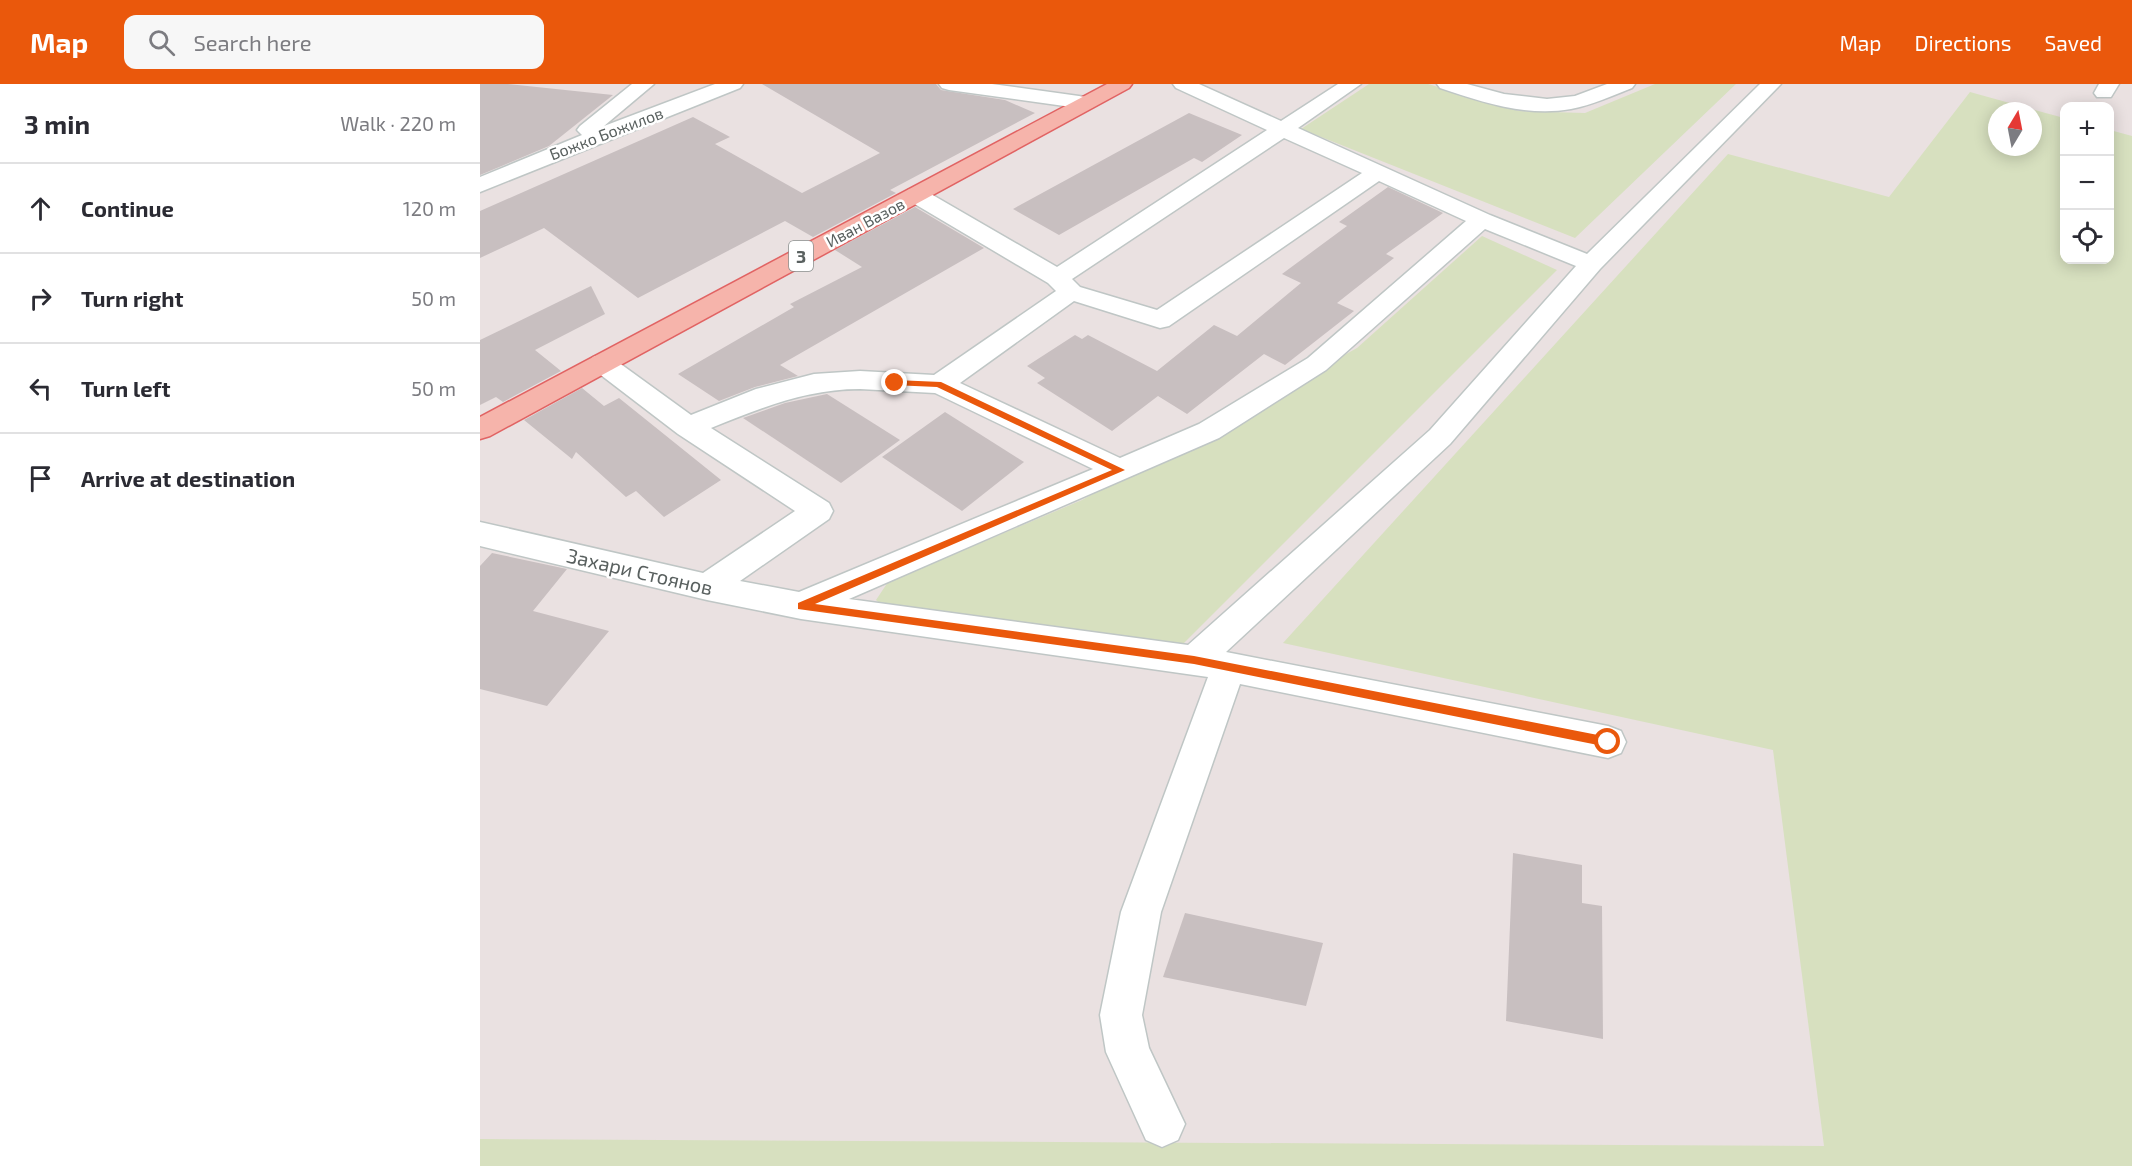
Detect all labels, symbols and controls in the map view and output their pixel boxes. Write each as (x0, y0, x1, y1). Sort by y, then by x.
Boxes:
search box (124, 15, 544, 69)
text: Map (30, 25, 88, 59)
icon: search (145, 26, 178, 59)
text: Search here (193, 29, 312, 55)
text: Map (1839, 30, 1882, 55)
text: Directions (1915, 30, 2011, 55)
text: Saved (2044, 30, 2102, 55)
north arrow (1988, 102, 2042, 156)
map controls (2060, 102, 2114, 264)
button: + (2060, 102, 2114, 156)
street label: Божко Божилов (546, 103, 666, 163)
text: 3 min (24, 108, 90, 139)
text: Walk · 220 m (340, 111, 456, 135)
button: − (2060, 156, 2114, 210)
icon: ahead (24, 192, 57, 225)
street label: Иван Вазов (822, 193, 908, 251)
text: Continue (81, 195, 174, 221)
text: 120 m (403, 196, 456, 220)
button: locate (2060, 210, 2114, 264)
road number: 3 (789, 241, 813, 271)
icon: right (24, 282, 57, 315)
text: Turn right (81, 285, 183, 311)
text: 50 m (411, 286, 456, 310)
route end (881, 369, 907, 395)
icon: left (24, 372, 57, 405)
text: Turn left (81, 375, 170, 401)
text: 50 m (411, 376, 456, 400)
icon: arrive (24, 462, 57, 495)
text: Arrive at destination (81, 465, 295, 491)
street label: Захари Стоянов (565, 543, 715, 599)
route start (1594, 728, 1620, 754)

